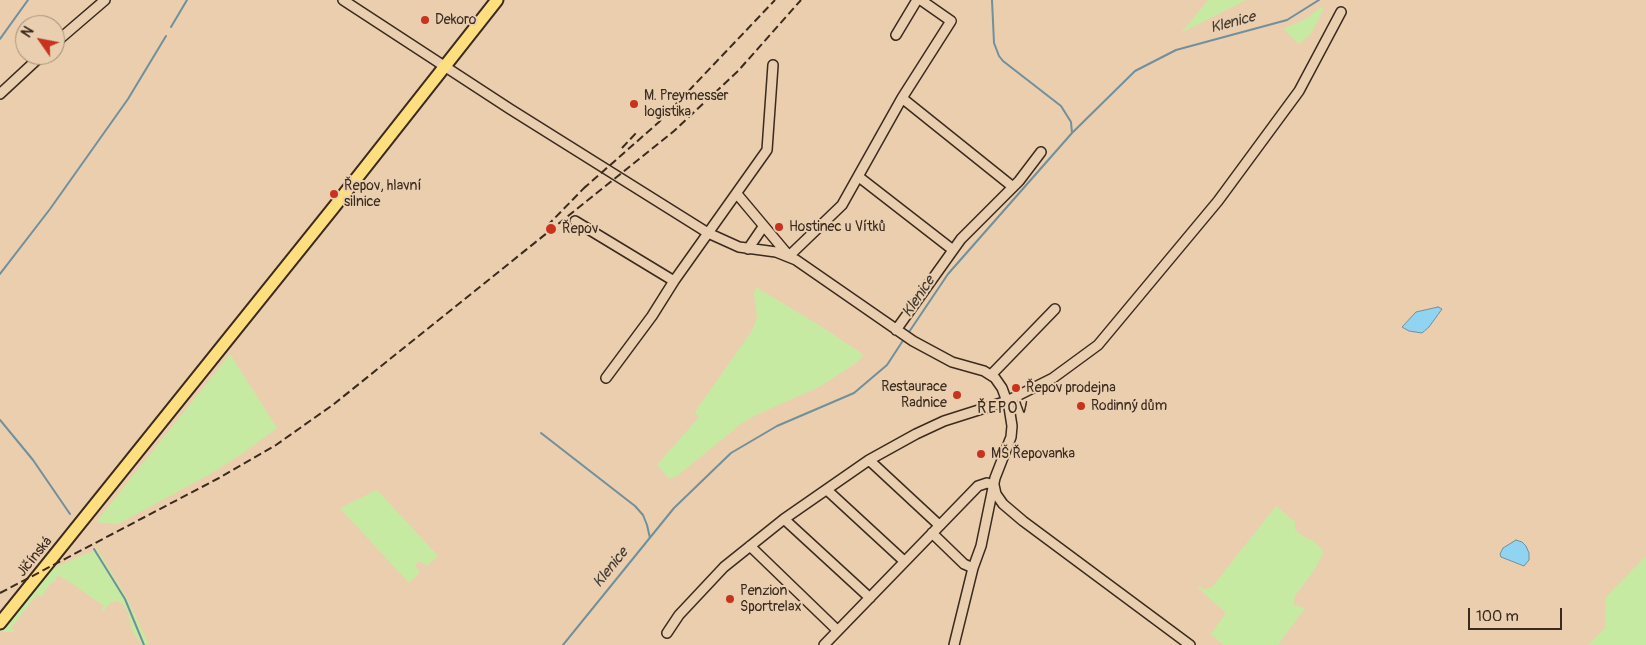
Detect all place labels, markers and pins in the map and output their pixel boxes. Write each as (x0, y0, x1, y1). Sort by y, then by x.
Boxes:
place label: Dekoro (435, 12, 476, 28)
marker: Dekoro (419, 14, 431, 26)
place label: M. Preymesser logistika (644, 88, 729, 120)
marker: M. Preymesser logistika (628, 98, 640, 110)
place label: Řepov, hlavní silnice (344, 178, 421, 210)
marker: Řepov, hlavní silnice (328, 188, 340, 200)
place label: Hostinec u Vítků (789, 219, 886, 235)
place label: Řepov (562, 221, 598, 237)
marker: Hostinec u Vítků (773, 221, 785, 233)
marker: Řepov (544, 222, 558, 236)
place label: Restaurace Radnice (881, 379, 947, 412)
place label: Řepov prodejna (1026, 380, 1116, 396)
marker: Řepov prodejna (1010, 382, 1022, 394)
marker: Restaurace Radnice (951, 389, 963, 401)
place label: Rodinný dům (1091, 398, 1167, 414)
marker: Rodinný dům (1075, 400, 1087, 412)
place label: MŠ Řepovanka (991, 446, 1075, 462)
marker: MŠ Řepovanka (975, 448, 987, 460)
place label: Penzion Sportrelax (740, 583, 801, 616)
marker: Penzion Sportrelax (724, 593, 736, 605)

